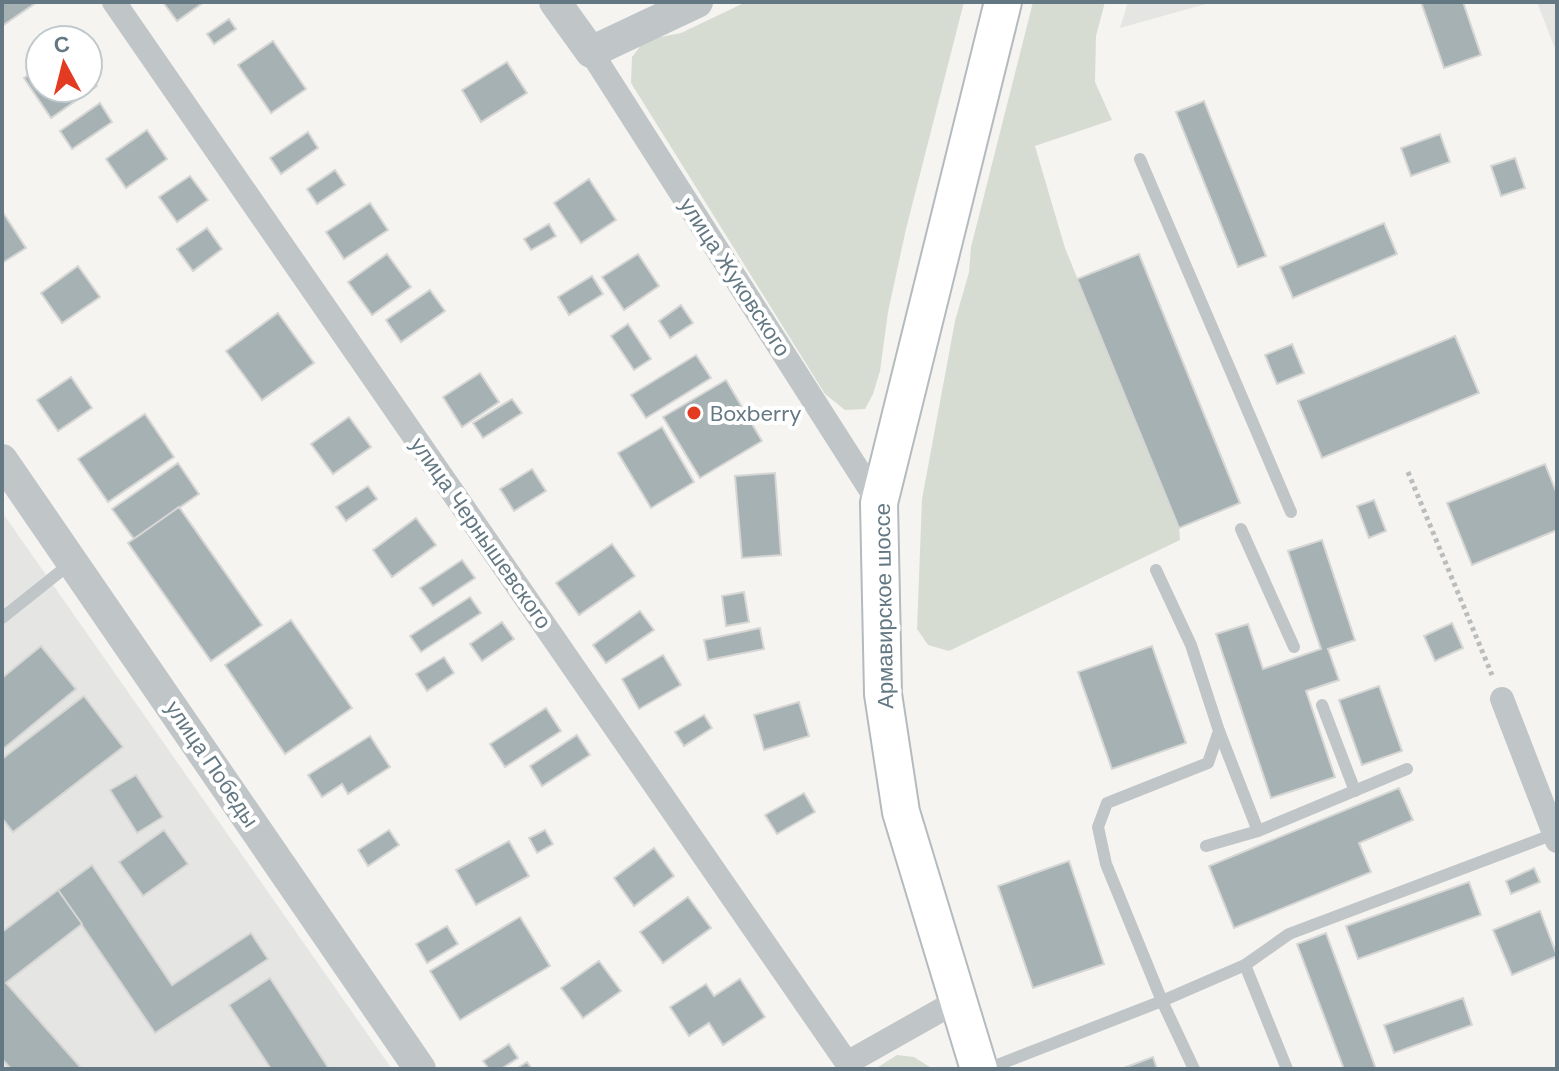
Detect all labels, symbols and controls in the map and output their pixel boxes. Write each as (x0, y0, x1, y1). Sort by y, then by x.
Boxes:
north arrow (24, 24, 104, 104)
text: С (52, 29, 71, 60)
street label: улица Жуковского (673, 192, 797, 362)
place label: Boxberry (710, 399, 802, 428)
marker: Boxberry (685, 404, 703, 422)
street label: улица Чернышевского (404, 431, 558, 635)
street label: Армавирское шоссе (868, 503, 900, 709)
street label: улица Победы (159, 695, 265, 833)

